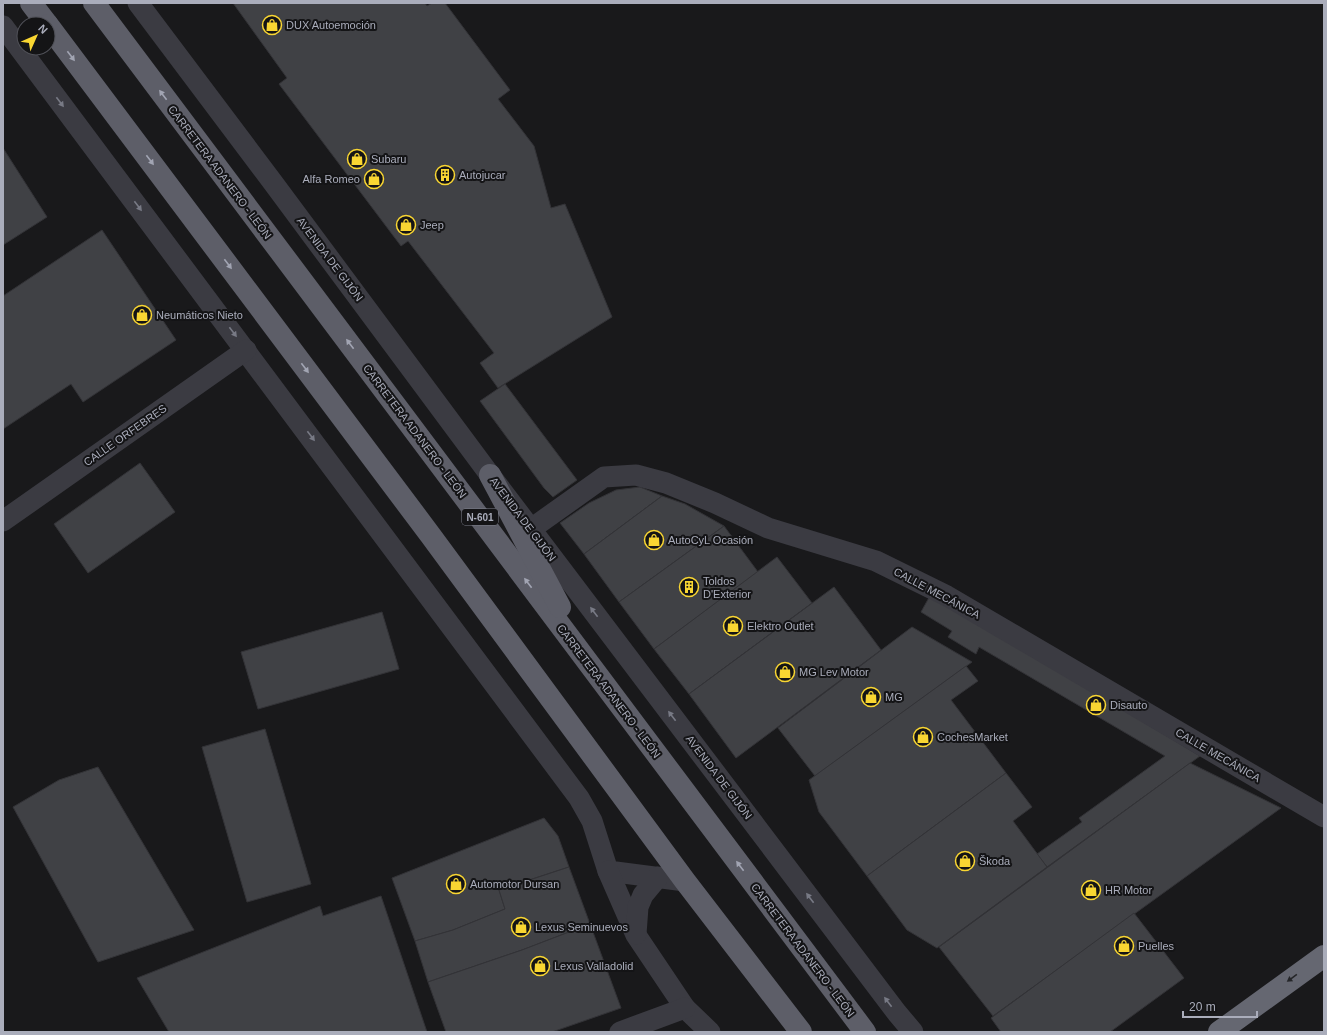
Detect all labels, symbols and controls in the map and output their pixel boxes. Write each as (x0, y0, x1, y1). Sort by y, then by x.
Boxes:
shop icon: DUX Autoemoción (261, 14, 283, 36)
north arrow (16, 16, 56, 56)
place label: DUX Autoemoción (286, 19, 376, 31)
text: N (36, 22, 50, 36)
one-way arrow (67, 51, 76, 62)
one-way arrow (159, 89, 167, 100)
one-way arrow (56, 97, 64, 107)
street label: CARRETERA ADANERO - LEÓN (166, 103, 274, 241)
shop icon: Subaru (346, 148, 368, 170)
place label: Subaru (371, 153, 406, 165)
one-way arrow (145, 155, 154, 166)
building icon: Autojucar (434, 164, 456, 186)
shop icon: Alfa Romeo (363, 168, 385, 190)
place label: Autojucar (459, 169, 506, 181)
place label: Alfa Romeo (303, 173, 360, 185)
one-way arrow (133, 201, 141, 211)
shop icon: Jeep (395, 214, 417, 236)
street label: AVENIDA DE GIJÓN (295, 215, 365, 303)
place label: Jeep (420, 219, 444, 231)
one-way arrow (223, 259, 232, 270)
shop icon: Neumáticos Nieto (131, 304, 153, 326)
place label: Neumáticos Nieto (156, 309, 243, 321)
one-way arrow (228, 327, 237, 338)
one-way arrow (346, 339, 354, 350)
street label: CARRETERA ADANERO - LEÓN (361, 362, 469, 500)
one-way arrow (301, 363, 310, 374)
street label: CALLE ORFEBRES (81, 402, 169, 468)
one-way arrow (306, 431, 315, 442)
street label: AVENIDA DE GIJÓN (488, 475, 558, 563)
road number: N-601 (462, 509, 498, 525)
shop icon: AutoCyL Ocasión (643, 529, 665, 551)
place label: AutoCyL Ocasión (668, 534, 753, 546)
street label: CALLE MECÁNICA (892, 565, 983, 621)
place label: Toldos D'Exterior (703, 575, 751, 600)
building icon: Toldos D'Exterior (678, 576, 700, 598)
one-way arrow (524, 578, 532, 588)
one-way arrow (590, 607, 598, 618)
shop icon: Elektro Outlet (722, 615, 744, 637)
place label: Elektro Outlet (747, 620, 814, 632)
street label: CARRETERA ADANERO - LEÓN (555, 622, 663, 760)
shop icon: MG Lev Motor (774, 661, 796, 683)
place label: MG Lev Motor (799, 666, 869, 678)
shop icon: MG (860, 686, 882, 708)
place label: MG (885, 691, 903, 703)
shop icon: Disauto (1085, 694, 1107, 716)
place label: Disauto (1110, 699, 1147, 711)
one-way arrow (669, 711, 677, 721)
shop icon: CochesMarket (912, 726, 934, 748)
street label: CALLE MECÁNICA (1173, 726, 1263, 785)
place label: CochesMarket (937, 731, 1008, 743)
street label: AVENIDA DE GIJÓN (684, 733, 754, 821)
shop icon: Škoda (954, 850, 976, 872)
place label: Škoda (979, 855, 1011, 867)
one-way arrow (736, 861, 744, 872)
shop icon: Automotor Dursan (445, 873, 467, 895)
place label: Automotor Dursan (470, 878, 559, 890)
shop icon: HR Motor (1080, 879, 1102, 901)
street label: CARRETERA ADANERO - LEÓN (749, 881, 857, 1019)
place label: HR Motor (1105, 884, 1152, 896)
one-way arrow (806, 892, 814, 903)
shop icon: Lexus Seminuevos (510, 916, 532, 938)
place label: Lexus Seminuevos (535, 921, 628, 933)
shop icon: Puelles (1113, 935, 1135, 957)
place label: Puelles (1138, 940, 1175, 952)
shop icon: Lexus Valladolid (529, 955, 551, 977)
place label: Lexus Valladolid (554, 960, 633, 972)
one-way arrow (1287, 974, 1298, 983)
scale bar (1183, 993, 1257, 1019)
one-way arrow (884, 996, 892, 1007)
text: 20 m (1189, 1000, 1216, 1014)

